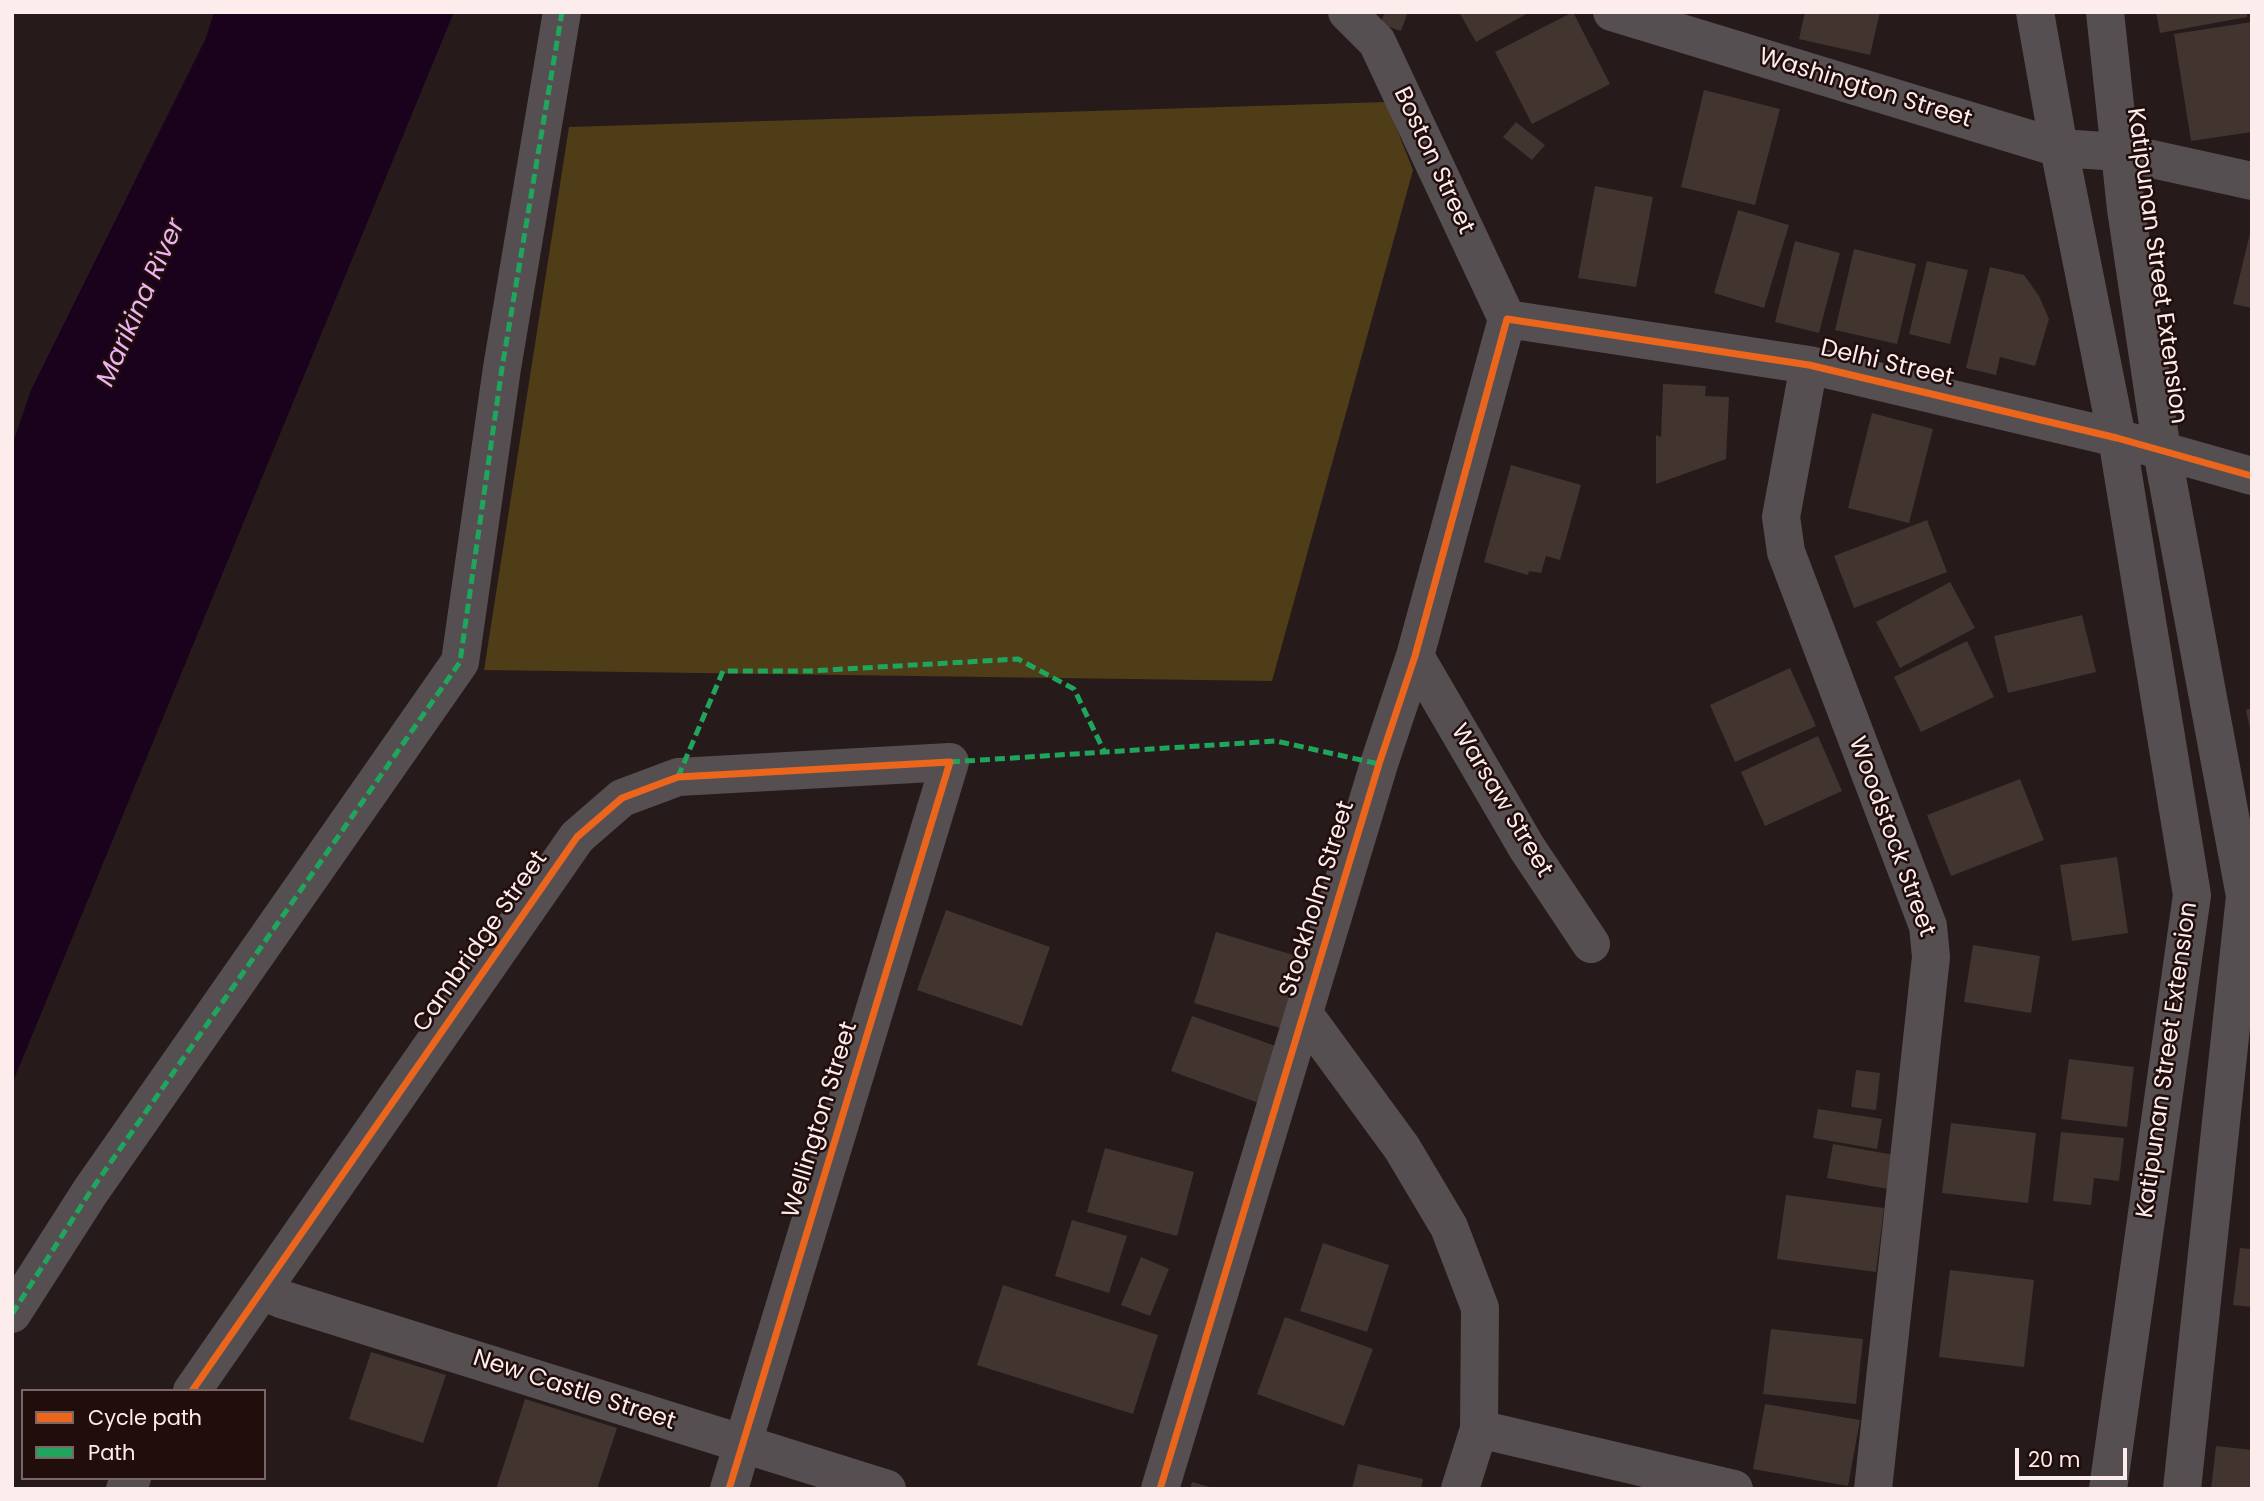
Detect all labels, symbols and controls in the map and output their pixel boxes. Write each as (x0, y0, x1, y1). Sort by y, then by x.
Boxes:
street label: Washington Street (1755, 43, 1975, 135)
street label: Boston Street (1386, 83, 1480, 239)
street label: Katipunan Street Extension (2120, 106, 2192, 426)
water label: Marikina River (91, 214, 193, 392)
street label: Delhi Street (1818, 335, 1956, 393)
street label: Warsaw Street (1444, 719, 1558, 883)
street label: Woodstock Street (1841, 733, 1941, 941)
street label: Stockholm Street (1275, 798, 1361, 1000)
street label: Cambridge Street (408, 846, 554, 1038)
street label: Katipunan Street Extension (2132, 900, 2204, 1220)
street label: Wellington Street (777, 1018, 865, 1222)
street label: New Castle Street (469, 1345, 679, 1437)
legend (21, 1389, 266, 1480)
text: Cycle path (88, 1403, 202, 1432)
scale bar (2019, 1434, 2131, 1478)
text: Path (88, 1438, 135, 1467)
text: 20 m (2028, 1445, 2081, 1474)

